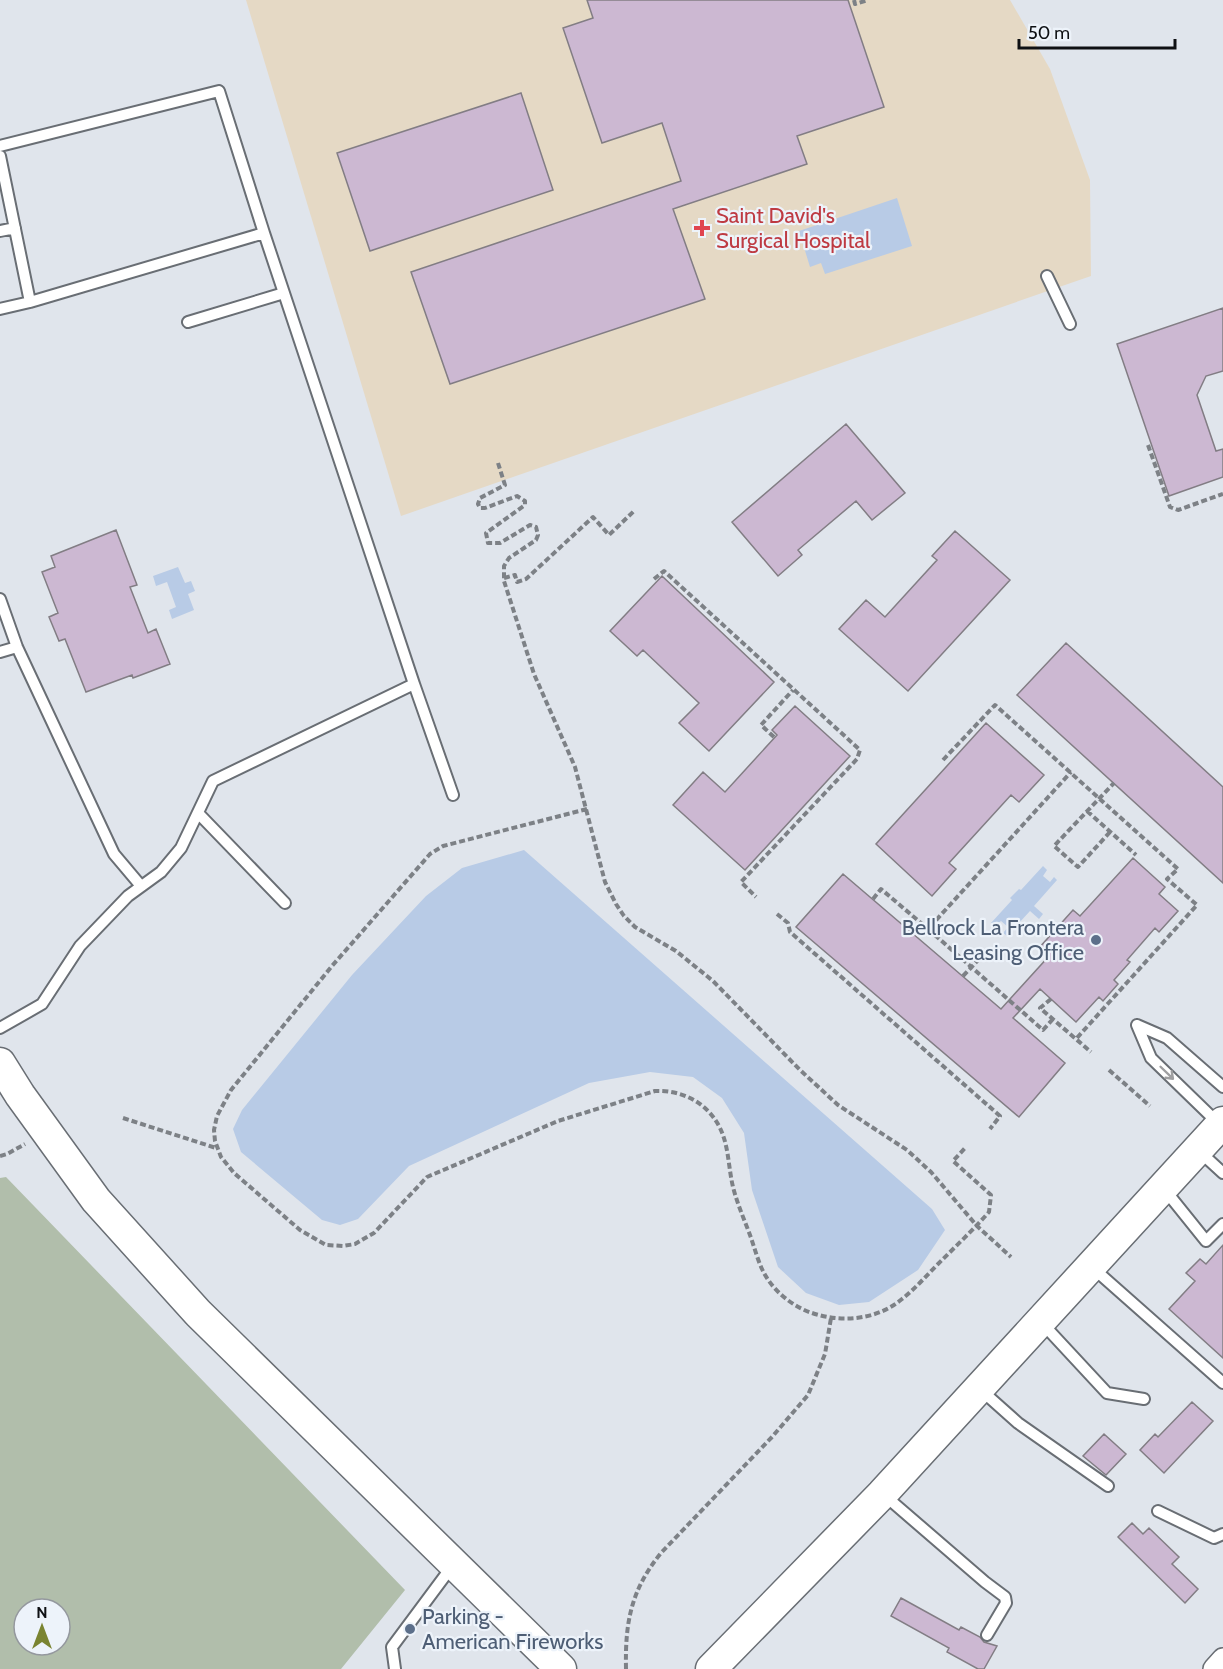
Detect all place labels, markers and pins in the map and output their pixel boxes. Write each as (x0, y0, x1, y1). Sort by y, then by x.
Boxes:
place label: Saint David's Surgical Hospital (716, 202, 871, 254)
marker: Saint David's Surgical Hospital (693, 219, 711, 237)
place label: Bellrock La Frontera Leasing Office (902, 914, 1084, 966)
marker: Bellrock La Frontera Leasing Office (1089, 933, 1103, 947)
place label: Parking - American Fireworks (422, 1603, 603, 1655)
marker: Parking - American Fireworks (403, 1622, 417, 1636)

